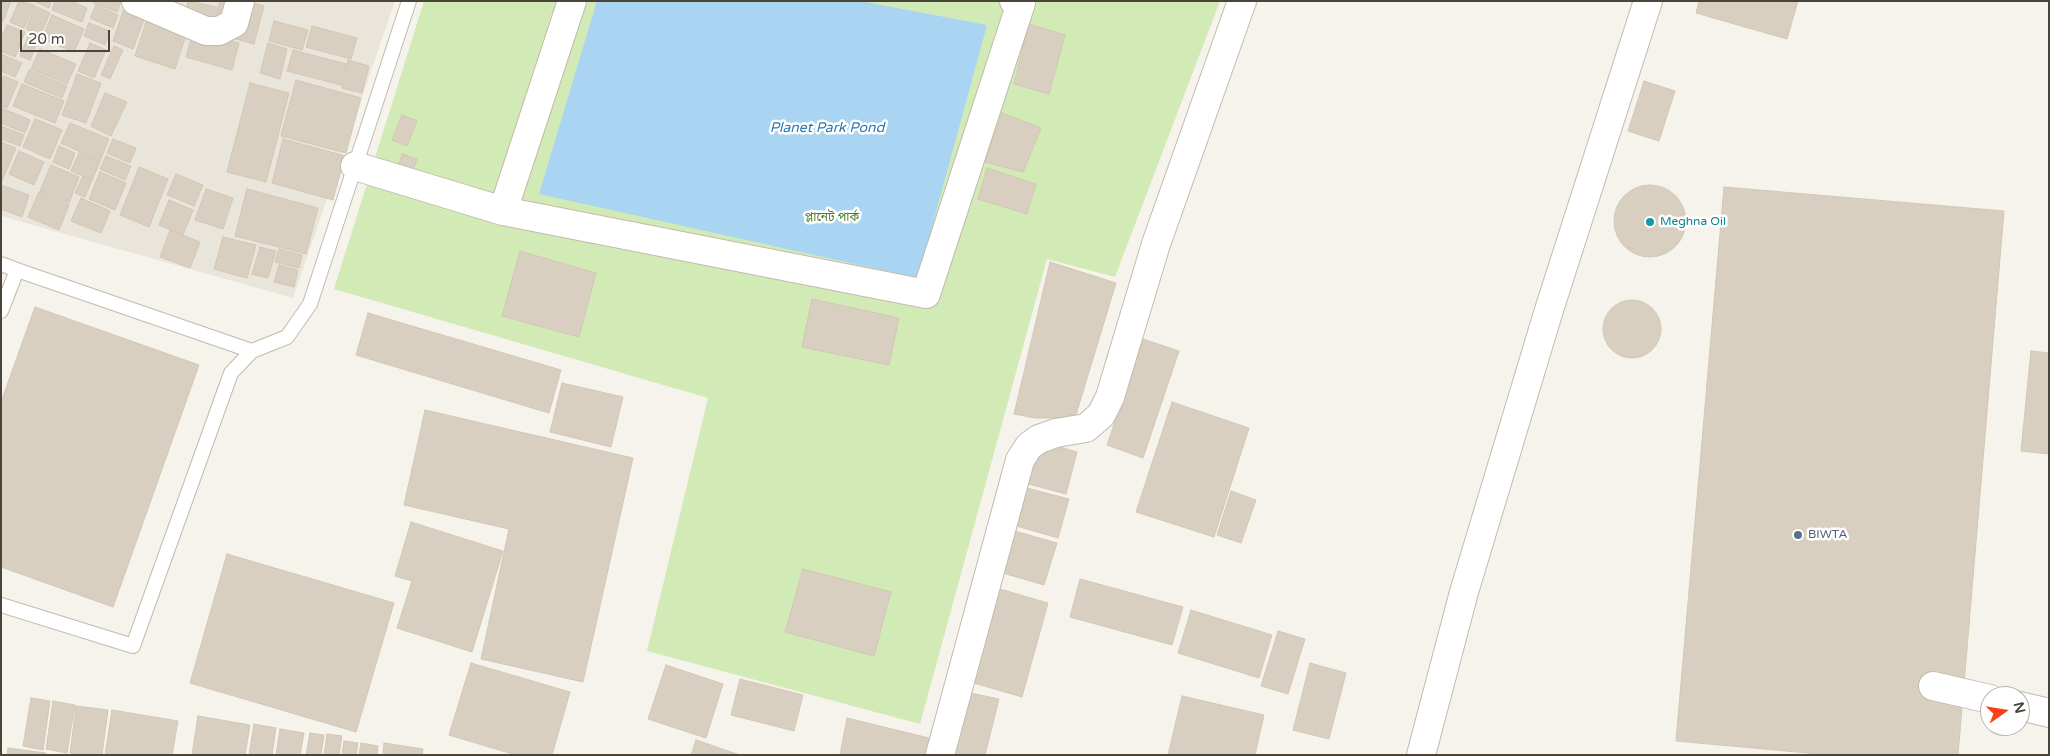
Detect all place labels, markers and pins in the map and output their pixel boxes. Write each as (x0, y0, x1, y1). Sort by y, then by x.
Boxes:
place label: Meghna Oil (1660, 215, 1726, 229)
marker: Meghna Oil (1644, 216, 1656, 228)
place label: BIWTA (1808, 528, 1847, 542)
marker: BIWTA (1792, 529, 1804, 541)

